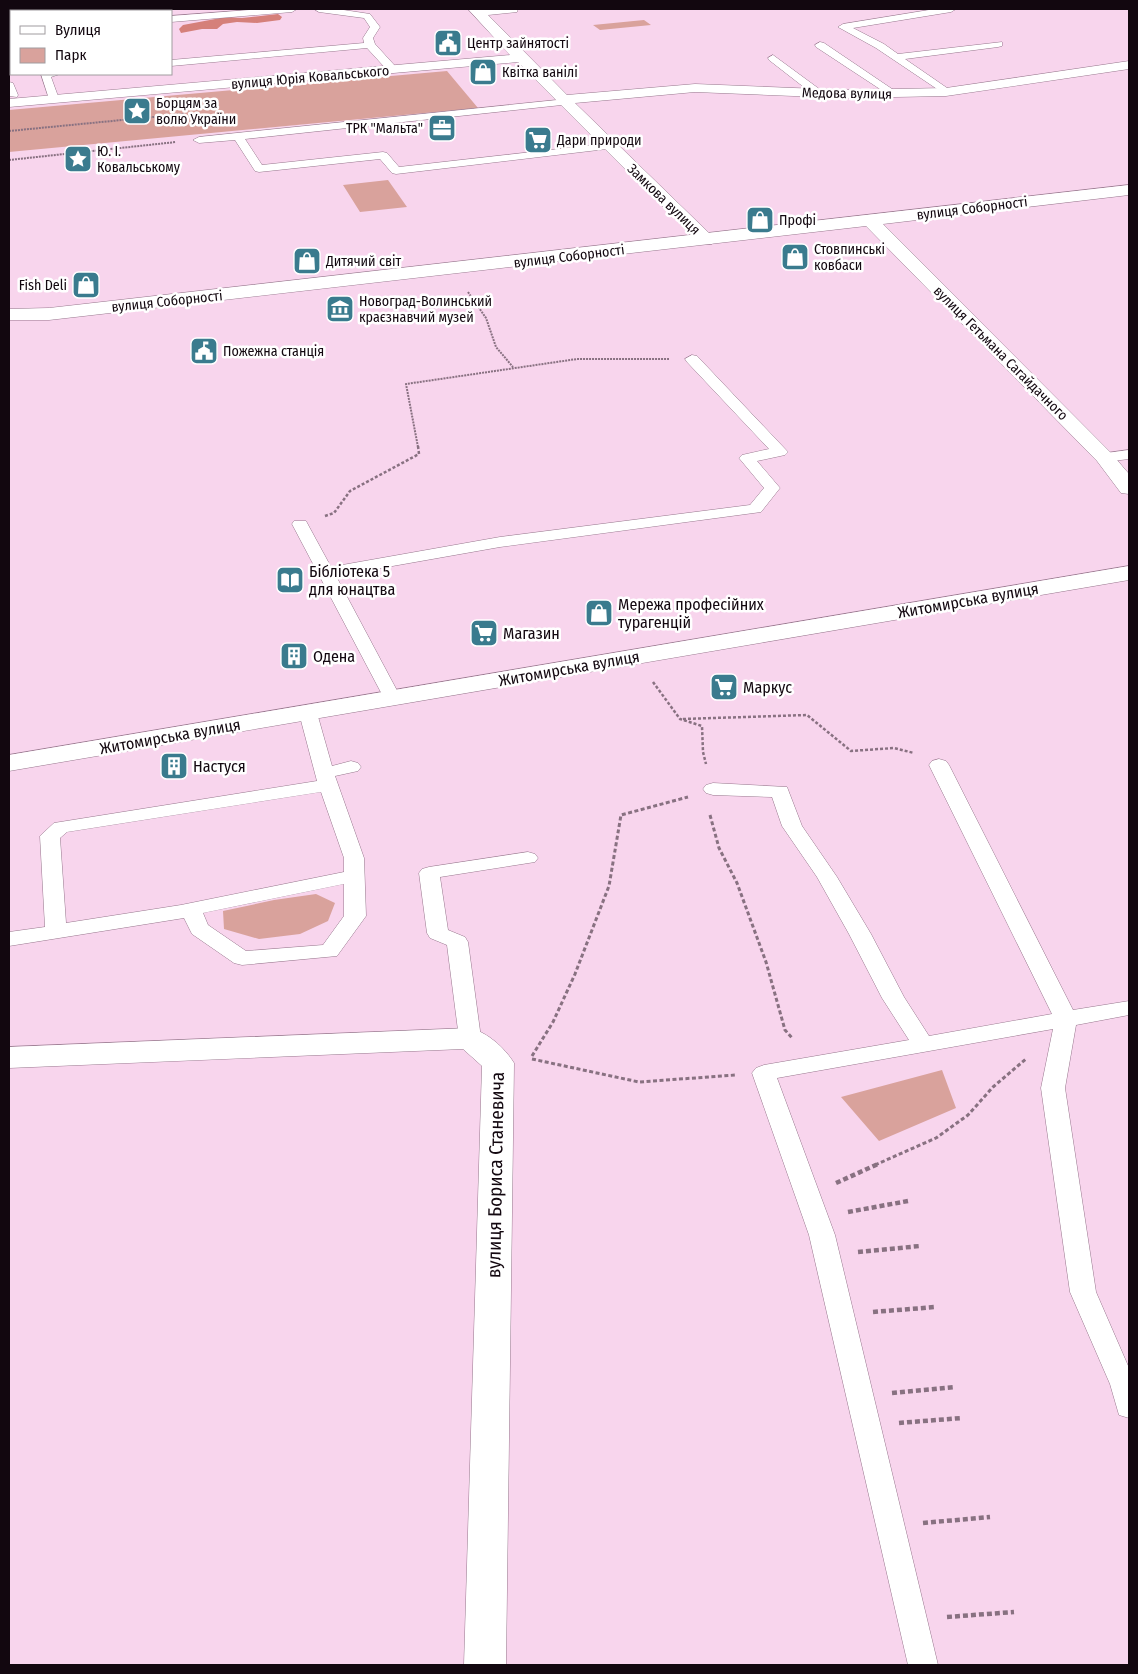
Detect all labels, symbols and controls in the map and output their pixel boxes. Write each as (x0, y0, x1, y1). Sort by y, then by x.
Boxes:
legend (10, 10, 172, 75)
text: Вулиця (55, 21, 101, 39)
public building icon: Центр зайнятості (433, 28, 463, 58)
place label: Центр зайнятості (467, 35, 569, 52)
text: Парк (55, 46, 86, 64)
shop icon: Квітка ванілі (468, 57, 498, 87)
street label: вулиця Юрія Ковальського (230, 62, 390, 93)
place label: Квітка ванілі (502, 64, 578, 81)
street label: Медова вулиця (802, 84, 892, 103)
place label: Борцям за волю України (156, 95, 236, 128)
place icon: Борцям за волю України (122, 96, 152, 126)
office icon: ТРК "Мальта" (427, 113, 457, 143)
place label: ТРК "Мальта" (346, 120, 423, 137)
supermarket icon: Дари природи (523, 125, 553, 155)
place label: Дари природи (556, 132, 642, 149)
place label: Ю. І. Ковальському (97, 143, 181, 176)
place icon: Ю. І. Ковальському (63, 144, 93, 174)
street label: Замкова вулиця (624, 160, 704, 238)
street label: вулиця Соборності (916, 193, 1028, 224)
shop icon: Профі (745, 205, 775, 235)
place label: Профі (779, 212, 816, 229)
street label: вулиця Соборності (513, 241, 625, 272)
place label: Стовпинські ковбаси (814, 241, 885, 274)
shop icon: Стовпинські ковбаси (780, 242, 810, 272)
shop icon: Дитячий світ (292, 246, 322, 276)
place label: Дитячий світ (325, 253, 401, 270)
shop icon: Fish Deli (71, 270, 101, 300)
place label: Fish Deli (19, 277, 67, 294)
street label: вулиця Гетьмана Сагайдачного (930, 283, 1071, 424)
street label: вулиця Соборності (111, 287, 223, 316)
place label: Новоград-Волинський краєзнавчий музей (359, 293, 492, 326)
museum icon: Новоград-Волинський краєзнавчий музей (325, 294, 355, 324)
public building icon: Пожежна станція (189, 336, 219, 366)
place label: Пожежна станція (223, 343, 324, 360)
place label: Бібліотека 5 для юнацтва (309, 562, 395, 599)
library icon: Бібліотека 5 для юнацтва (275, 565, 305, 595)
street label: Житомирська вулиця (896, 579, 1040, 622)
place label: Мережа професійних турагенцій (618, 595, 764, 632)
shop icon: Мережа професійних турагенцій (584, 598, 614, 628)
supermarket icon: Магазин (469, 618, 499, 648)
place label: Магазин (503, 624, 560, 643)
building icon: Одена (279, 641, 309, 671)
place label: Одена (313, 647, 355, 666)
street label: Житомирська вулиця (497, 647, 641, 690)
supermarket icon: Маркус (709, 672, 739, 702)
place label: Маркус (743, 678, 792, 697)
street label: Житомирська вулиця (98, 715, 242, 758)
building icon: Настуся (159, 751, 189, 781)
place label: Настуся (193, 757, 246, 776)
street label: вулиця Бориса Станевича (482, 1072, 509, 1278)

